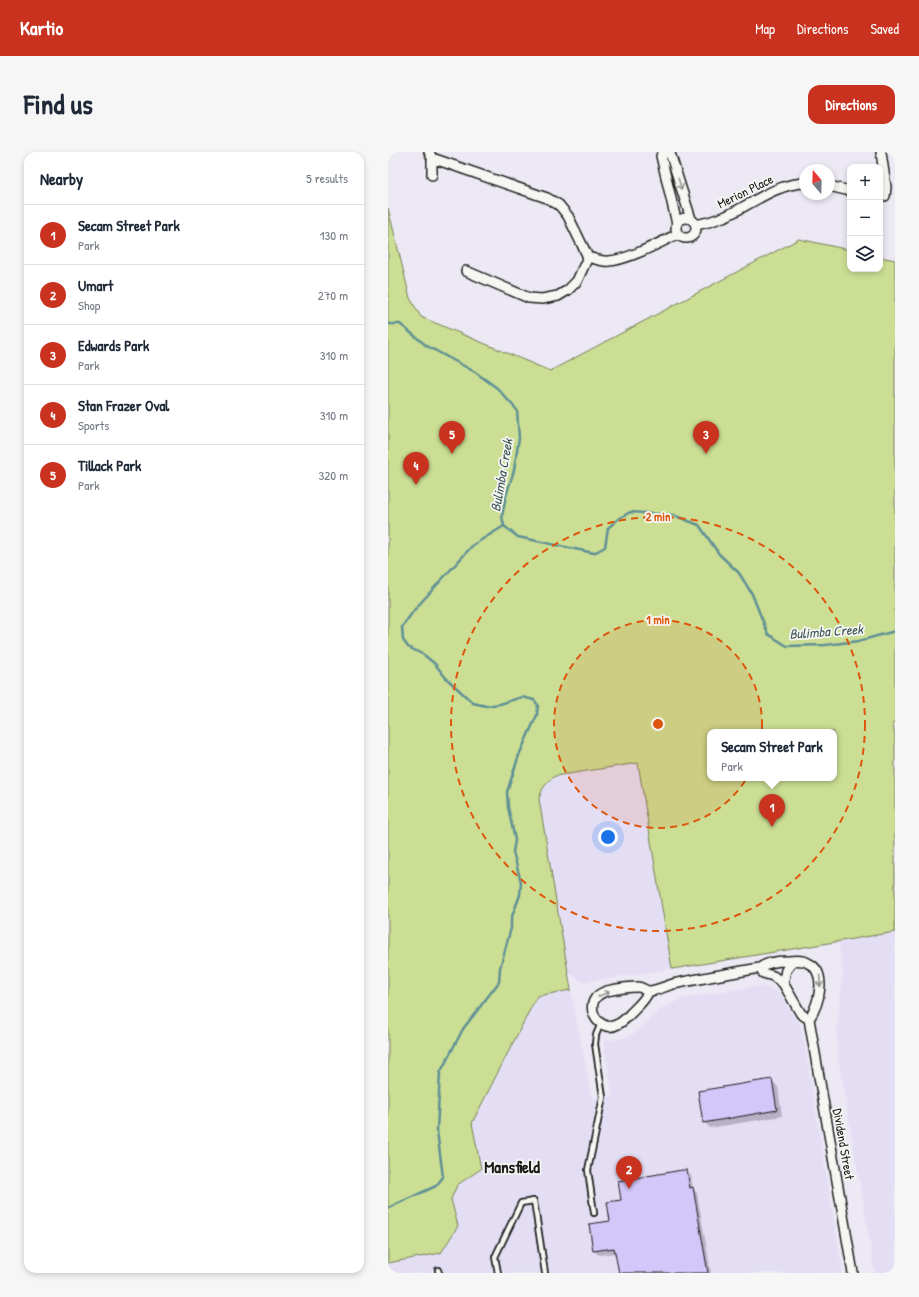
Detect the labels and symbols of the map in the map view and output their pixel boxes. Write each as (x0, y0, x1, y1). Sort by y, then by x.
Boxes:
north arrow (799, 164, 835, 200)
street label: Merion Place (714, 170, 776, 212)
one-way arrow (676, 178, 684, 190)
pin: 5 (439, 421, 465, 454)
pin: 3 (693, 421, 719, 454)
water label: Bulimba Creek (485, 436, 517, 513)
pin: 4 (403, 452, 429, 485)
text: 2 min (646, 508, 671, 525)
text: 1 min (646, 611, 670, 628)
water label: Bulimba Creek (789, 619, 865, 643)
centre of rings (651, 717, 665, 731)
pin: 1 (759, 794, 785, 827)
your location (598, 827, 618, 847)
one-way arrow (816, 975, 823, 988)
one-way arrow (597, 989, 609, 997)
street label: Dividend Street (829, 1107, 859, 1181)
district label: Mansfield (484, 1155, 540, 1178)
pin: 2 (616, 1156, 642, 1189)

